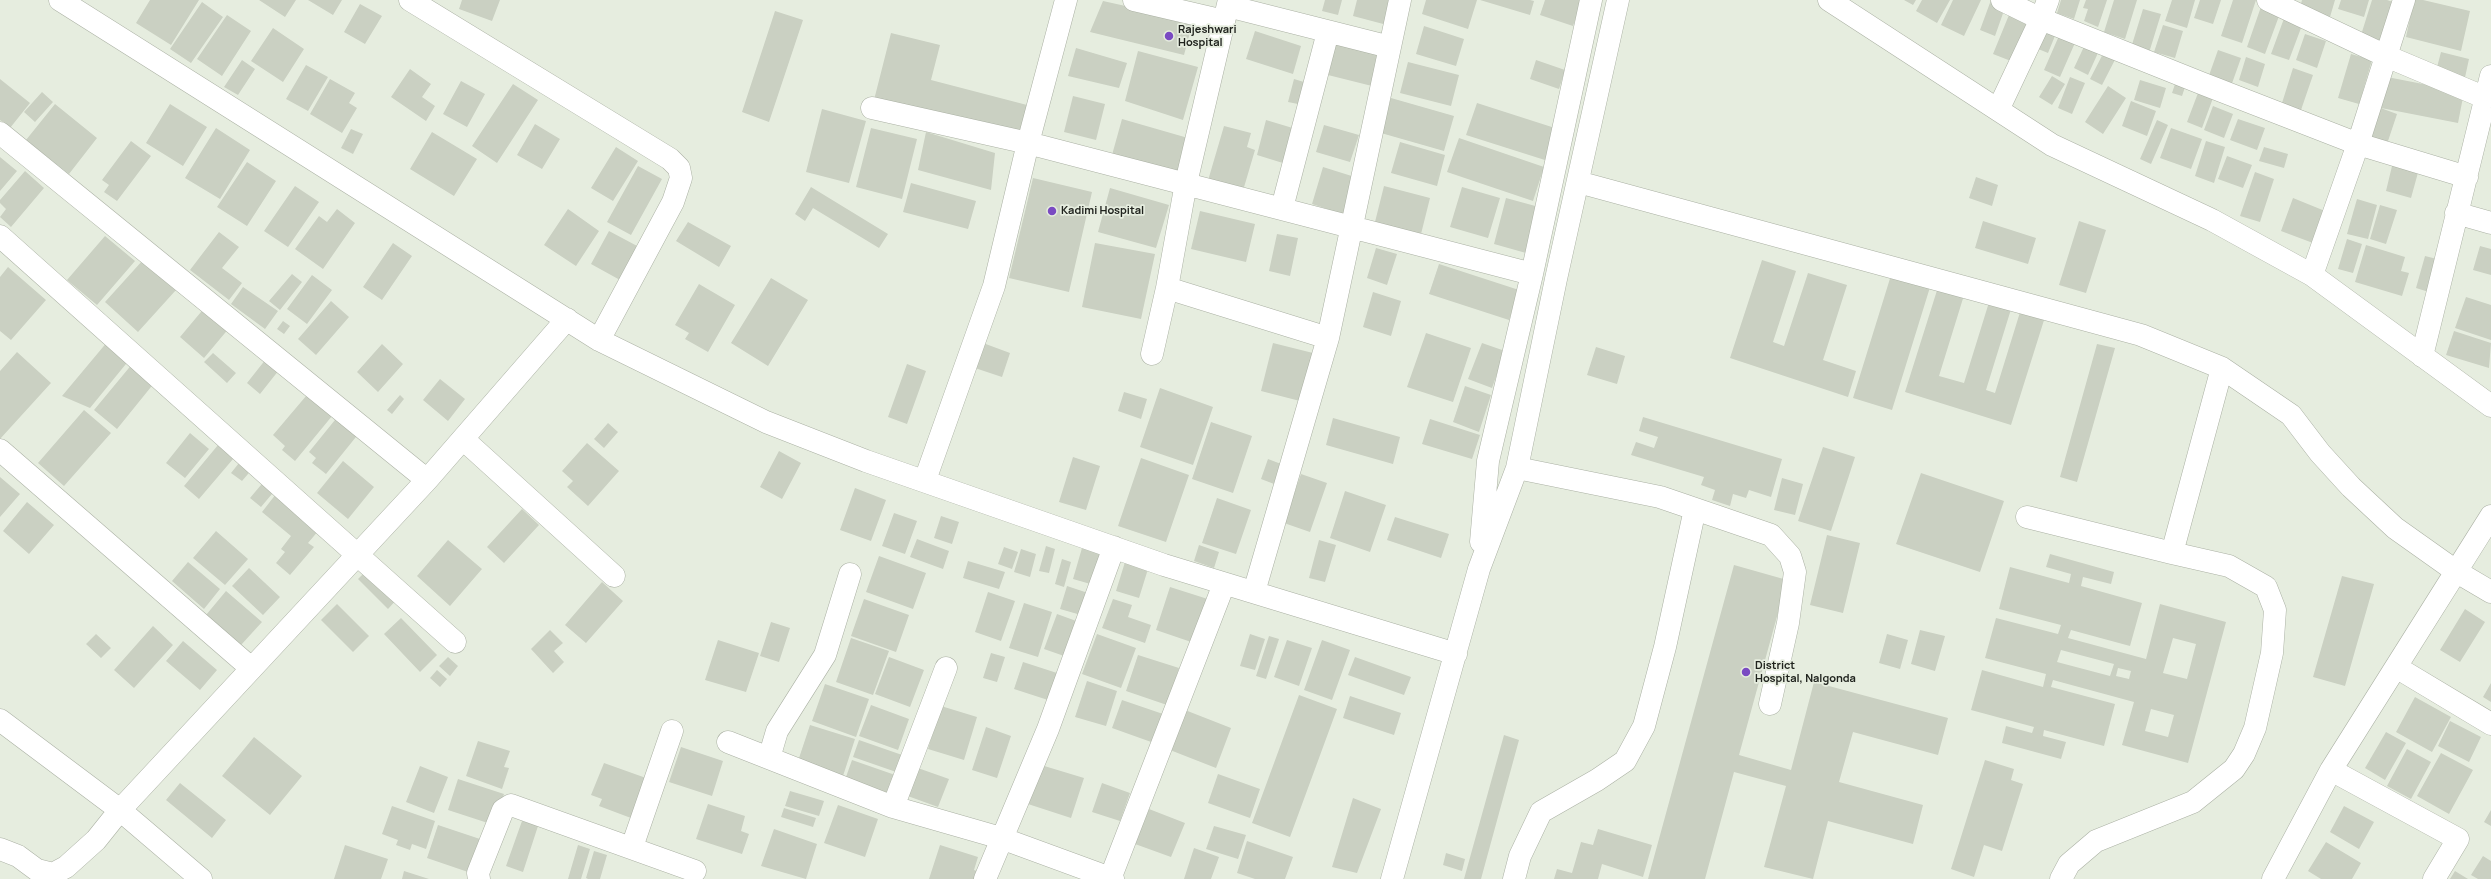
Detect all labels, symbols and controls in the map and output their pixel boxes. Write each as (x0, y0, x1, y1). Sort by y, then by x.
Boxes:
place label: Rajeshwari Hospital (1178, 23, 1237, 49)
marker: Rajeshwari Hospital (1163, 30, 1175, 42)
place label: Kadimi Hospital (1061, 204, 1144, 218)
marker: Kadimi Hospital (1046, 205, 1058, 217)
place label: District Hospital, Nalgonda (1755, 659, 1856, 685)
marker: District Hospital, Nalgonda (1740, 666, 1752, 678)

